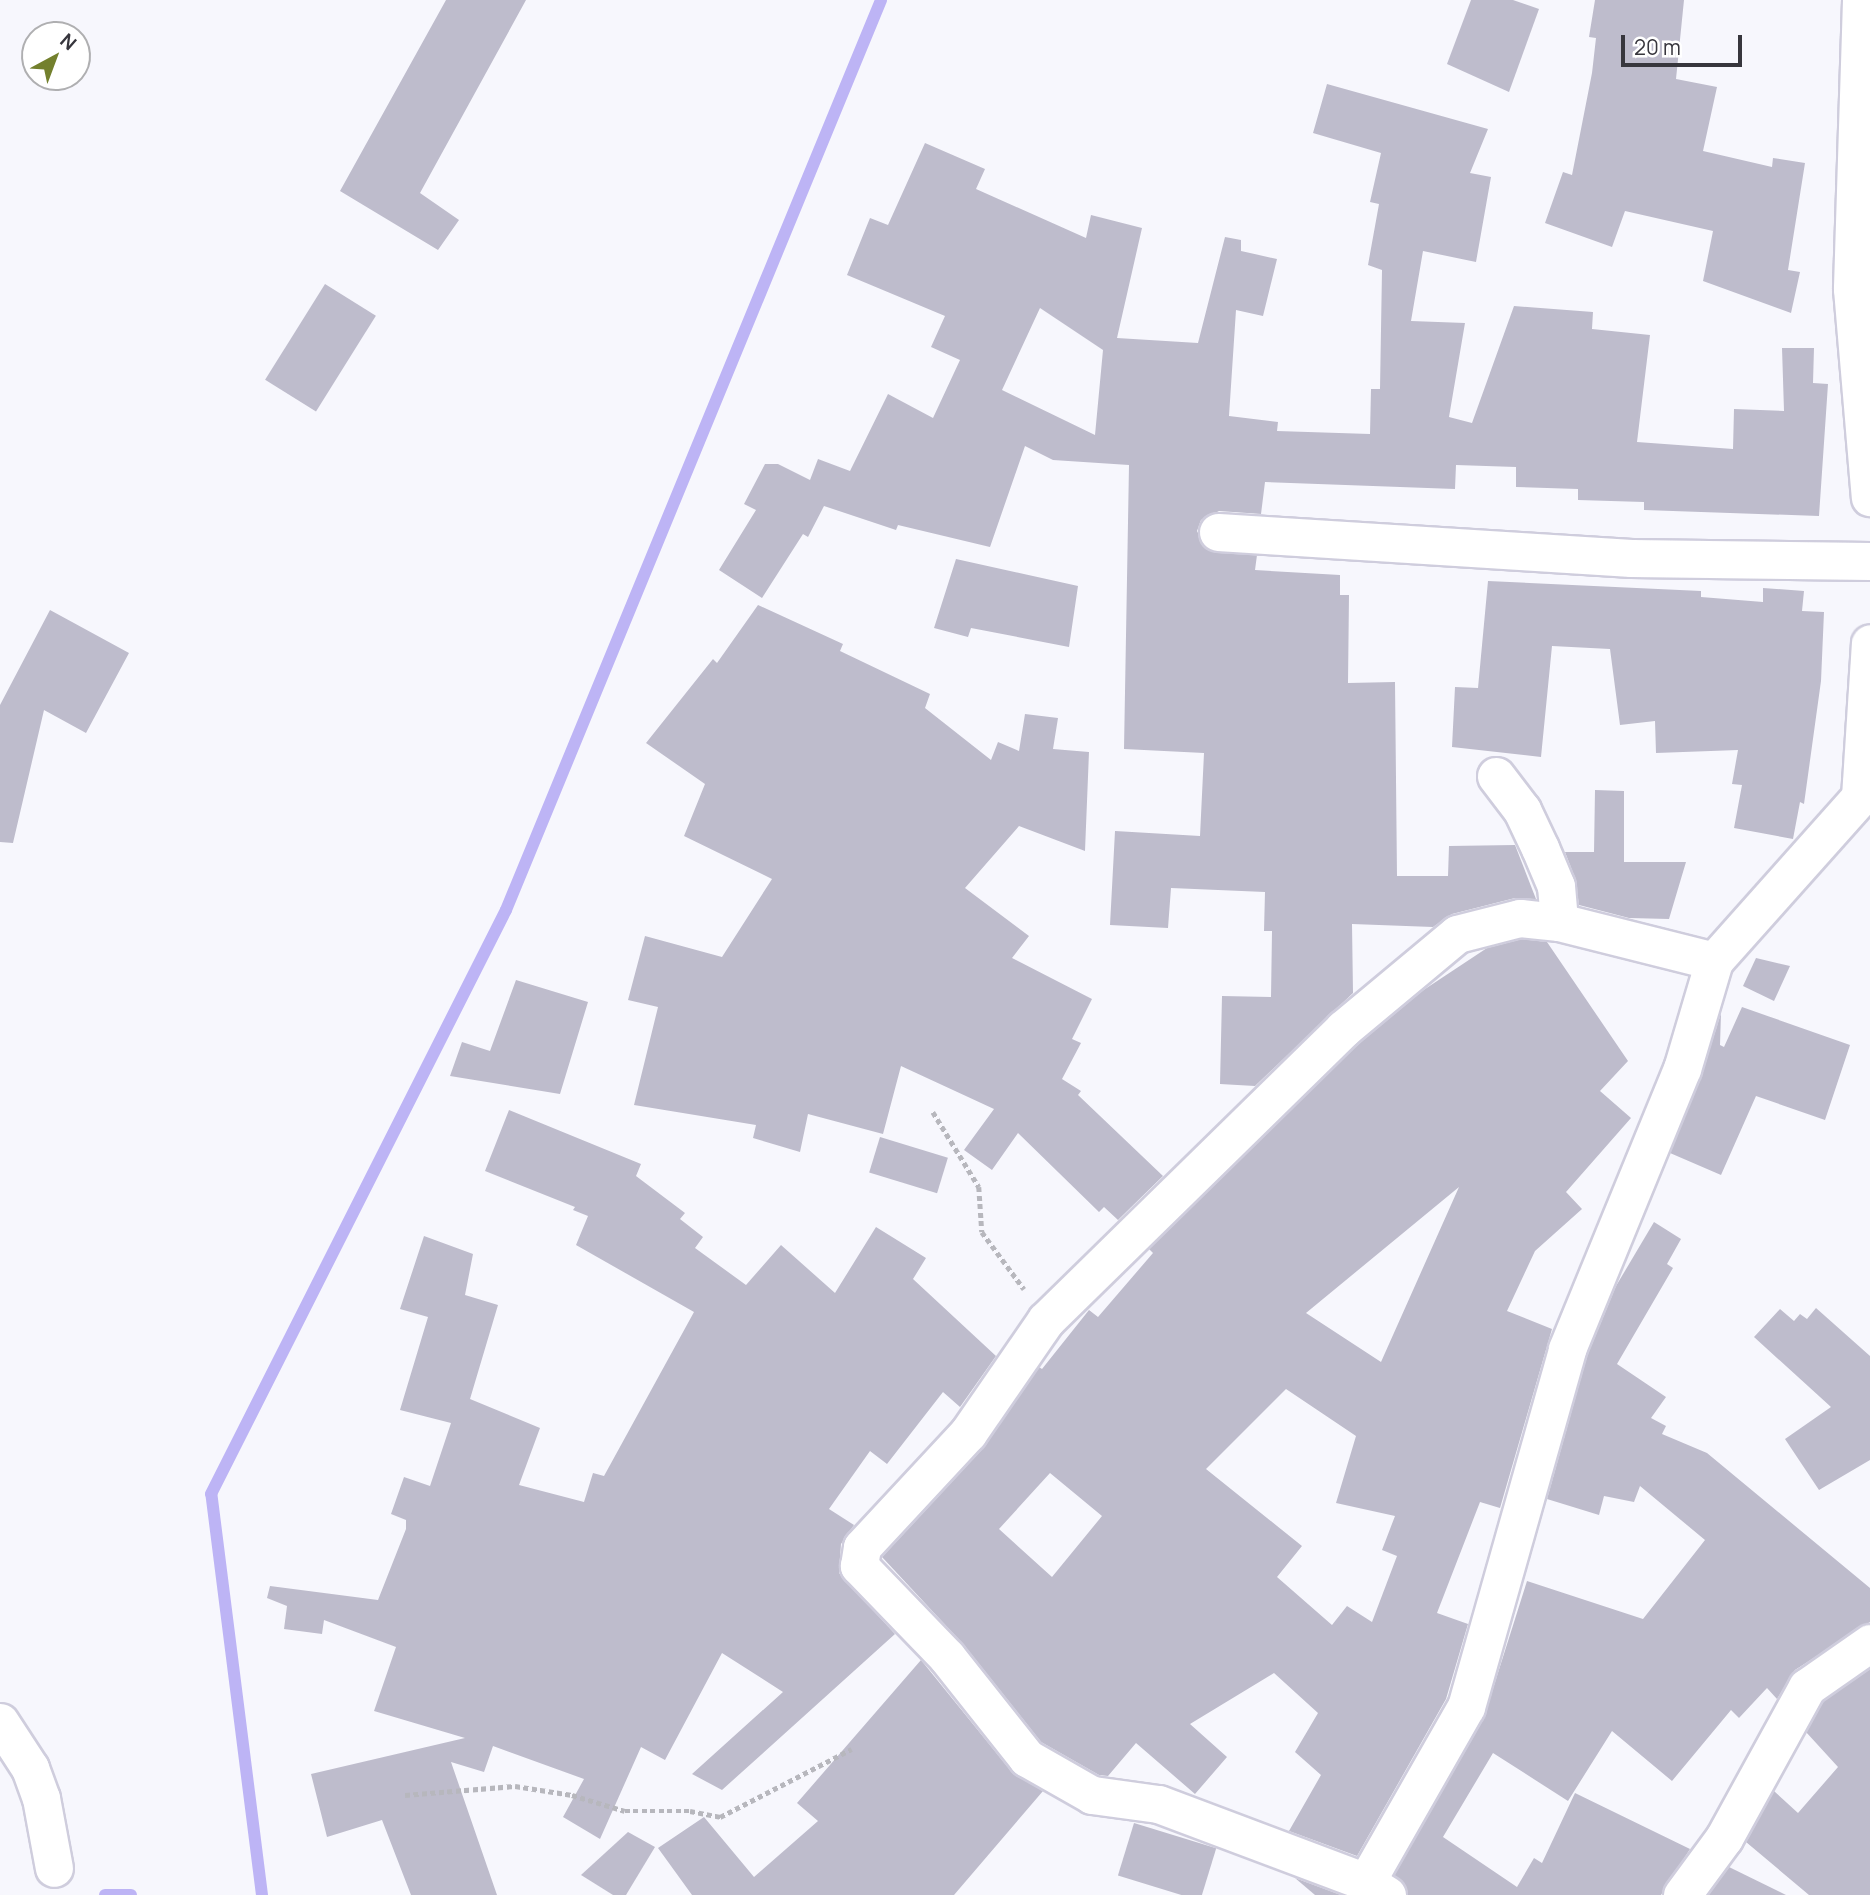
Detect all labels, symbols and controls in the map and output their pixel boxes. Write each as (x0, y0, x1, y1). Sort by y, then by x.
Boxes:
north arrow (21, 21, 91, 91)
scale bar (1625, 21, 1746, 65)
text: N (55, 27, 82, 56)
text: 20 m (1634, 33, 1681, 61)

